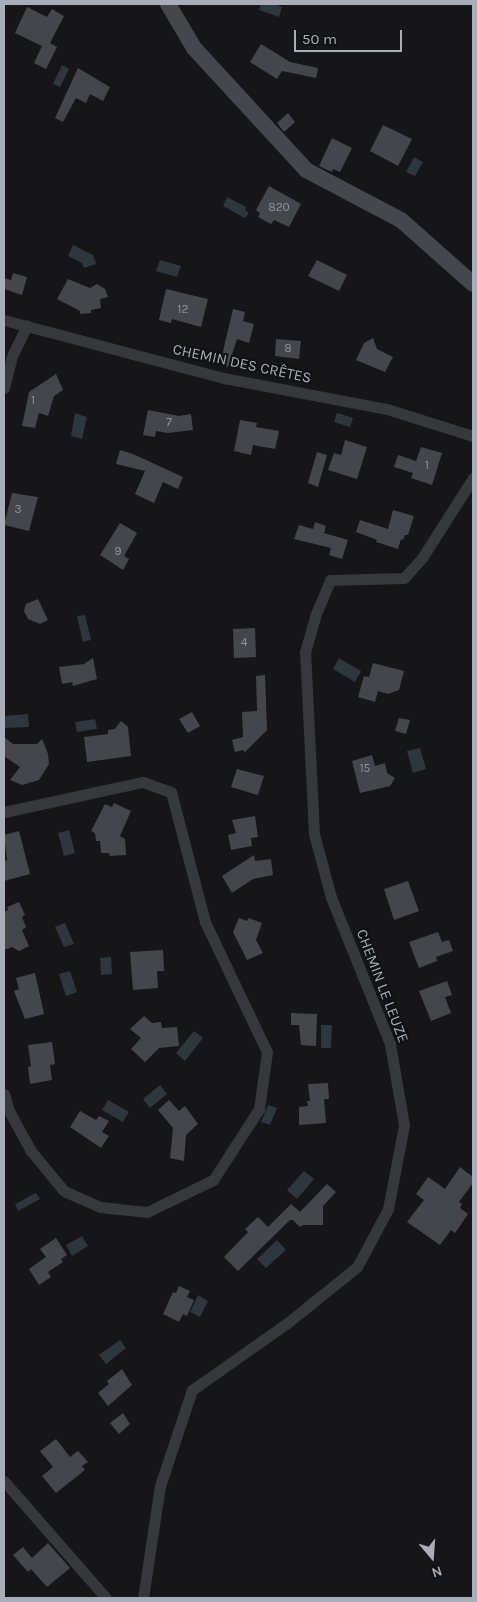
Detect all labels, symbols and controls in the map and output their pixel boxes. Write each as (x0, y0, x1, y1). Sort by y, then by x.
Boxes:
scale bar (297, 20, 404, 52)
text: 50 m (302, 30, 337, 48)
house number: 820 (268, 201, 290, 215)
house number: 12 (178, 303, 188, 317)
street label: CHEMIN DES CRÊTES (171, 341, 313, 387)
house number: 8 (284, 342, 292, 356)
house number: 1 (31, 394, 35, 408)
house number: 7 (166, 416, 172, 430)
house number: 1 (425, 459, 429, 473)
house number: 3 (14, 503, 22, 517)
house number: 9 (115, 545, 121, 559)
house number: 4 (241, 636, 247, 650)
house number: 15 (360, 762, 370, 776)
street label: CHEMIN LE LEUZE (352, 927, 412, 1045)
north arrow (407, 1532, 457, 1582)
text: N (429, 1562, 444, 1581)

